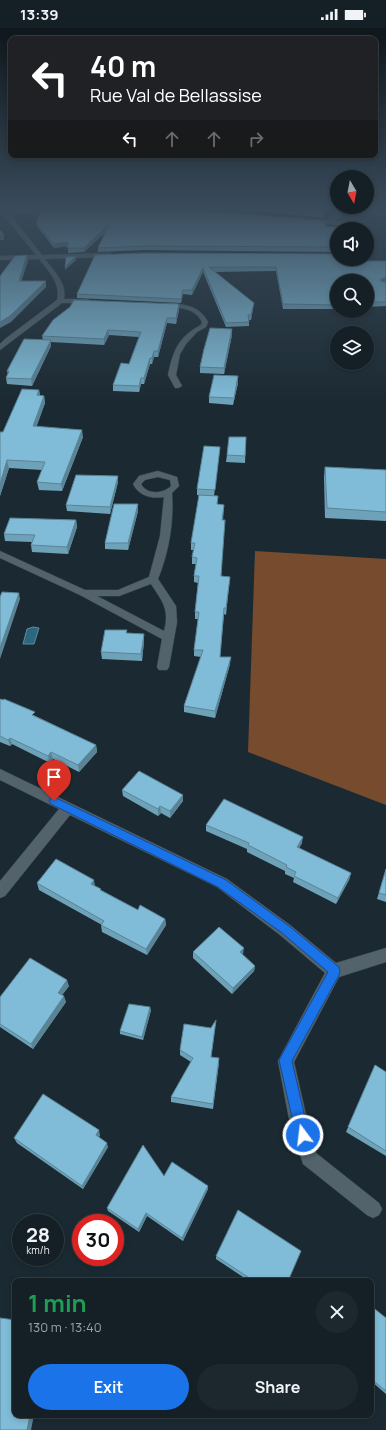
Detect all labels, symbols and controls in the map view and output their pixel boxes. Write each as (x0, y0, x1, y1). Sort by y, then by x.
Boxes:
text: 13:39 (20, 4, 58, 25)
text: 40 m (90, 47, 156, 85)
icon: left (24, 52, 76, 104)
text: Rue Val de Bellassise (90, 83, 262, 107)
icon: left (119, 128, 141, 150)
icon: ahead (161, 128, 183, 150)
icon: ahead (203, 128, 225, 150)
icon: right (245, 128, 267, 150)
north arrow (330, 170, 374, 214)
map controls (330, 170, 374, 370)
button: sound (330, 222, 374, 266)
button: search (330, 274, 374, 318)
button: layers (330, 326, 374, 370)
pin (37, 760, 71, 801)
icon: arrive (43, 766, 65, 788)
position arrow (282, 1114, 324, 1156)
speed limit sign: 30 (72, 1214, 124, 1266)
text: 28 (26, 1221, 50, 1248)
text: km/h (26, 1243, 50, 1257)
text: 1 min (28, 1286, 87, 1319)
button: close (316, 1291, 358, 1333)
text: 130 m · 13:40 (28, 1318, 102, 1336)
button: Exit (28, 1364, 189, 1410)
button: Share (197, 1364, 358, 1410)

